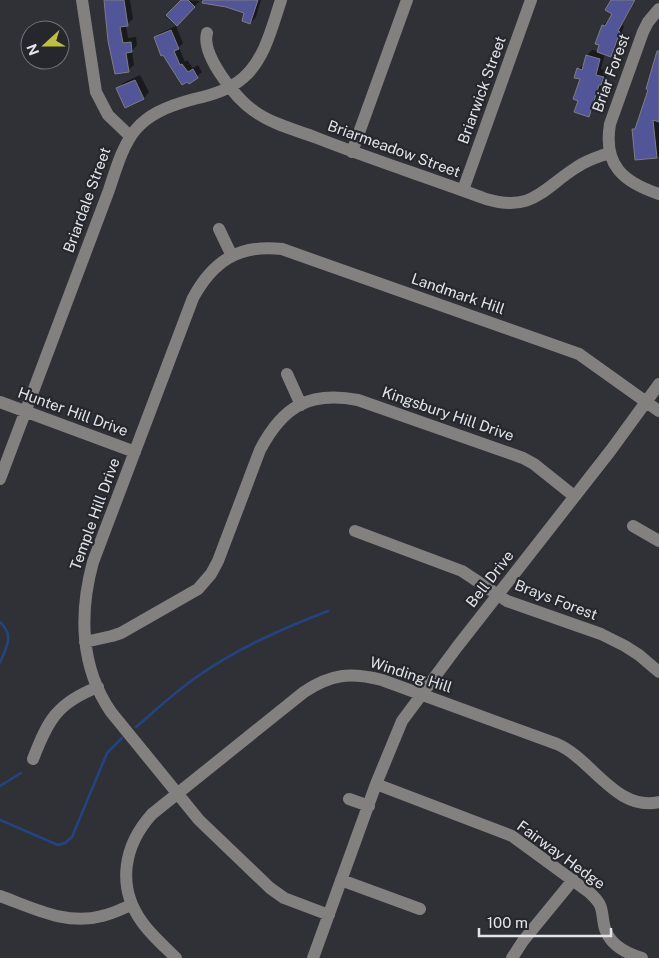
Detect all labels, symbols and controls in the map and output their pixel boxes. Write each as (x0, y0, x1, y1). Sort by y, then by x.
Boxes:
north arrow (20, 20, 70, 70)
street label: Briar Forest (589, 31, 633, 114)
street label: Briarwick Street (454, 34, 509, 146)
text: N (23, 42, 42, 58)
street label: Briarmeadow Street (326, 117, 463, 180)
street label: Briardale Street (60, 145, 114, 255)
street label: Landmark Hill (409, 270, 507, 317)
street label: Kingsbury Hill Drive (380, 383, 516, 444)
street label: Hunter Hill Drive (16, 384, 131, 439)
street label: Temple Hill Drive (66, 455, 123, 572)
street label: Bell Drive (462, 547, 517, 610)
street label: Brays Forest (512, 576, 600, 623)
street label: Winding Hill (368, 653, 454, 696)
street label: Fairway Hedge (514, 817, 609, 892)
scale bar (479, 906, 612, 938)
text: 100 m (487, 914, 528, 931)

